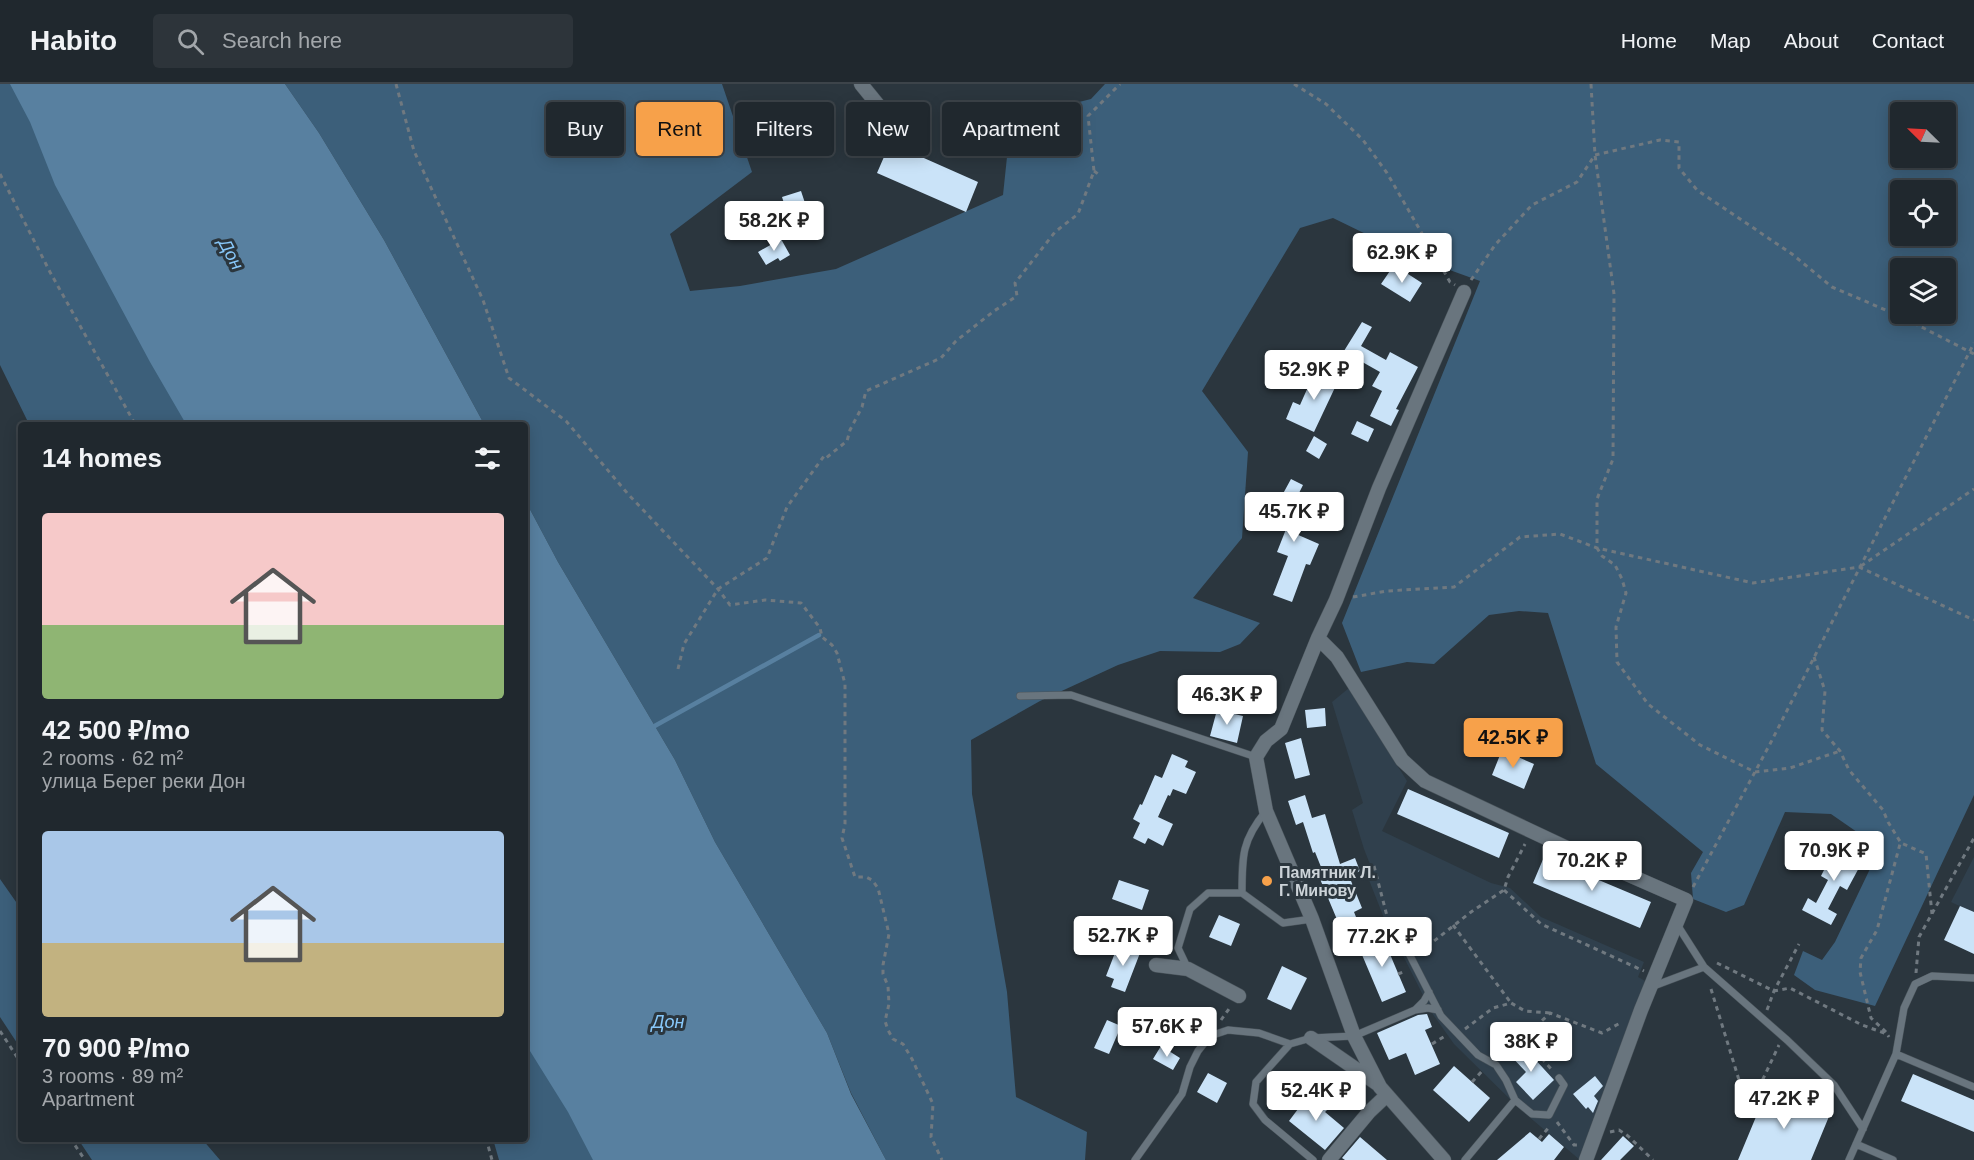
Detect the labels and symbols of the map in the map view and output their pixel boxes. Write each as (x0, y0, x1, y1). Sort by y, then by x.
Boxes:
north arrow (1890, 102, 1956, 168)
pin: 58.2K ₽ (719, 201, 829, 252)
water label: Дон (214, 233, 248, 273)
pin: 62.9K ₽ (1347, 233, 1457, 284)
pin: 52.9K ₽ (1259, 350, 1369, 401)
pin: 45.7K ₽ (1239, 492, 1349, 543)
pin: 46.3K ₽ (1172, 675, 1282, 726)
pin: 42.5K ₽ (1458, 718, 1568, 769)
pin: 70.9K ₽ (1779, 831, 1889, 882)
pin: 70.2K ₽ (1537, 841, 1647, 892)
place label: Памятник Л. Г. Минову (1279, 864, 1376, 899)
marker: Памятник Л. Г. Минову (1260, 874, 1274, 888)
pin: 52.7K ₽ (1068, 916, 1178, 967)
pin: 77.2K ₽ (1327, 917, 1437, 968)
pin: 57.6K ₽ (1112, 1007, 1222, 1058)
water label: Дон (650, 1012, 684, 1032)
pin: 38K ₽ (1489, 1022, 1573, 1073)
pin: 52.4K ₽ (1261, 1071, 1371, 1122)
pin: 47.2K ₽ (1729, 1079, 1839, 1130)

